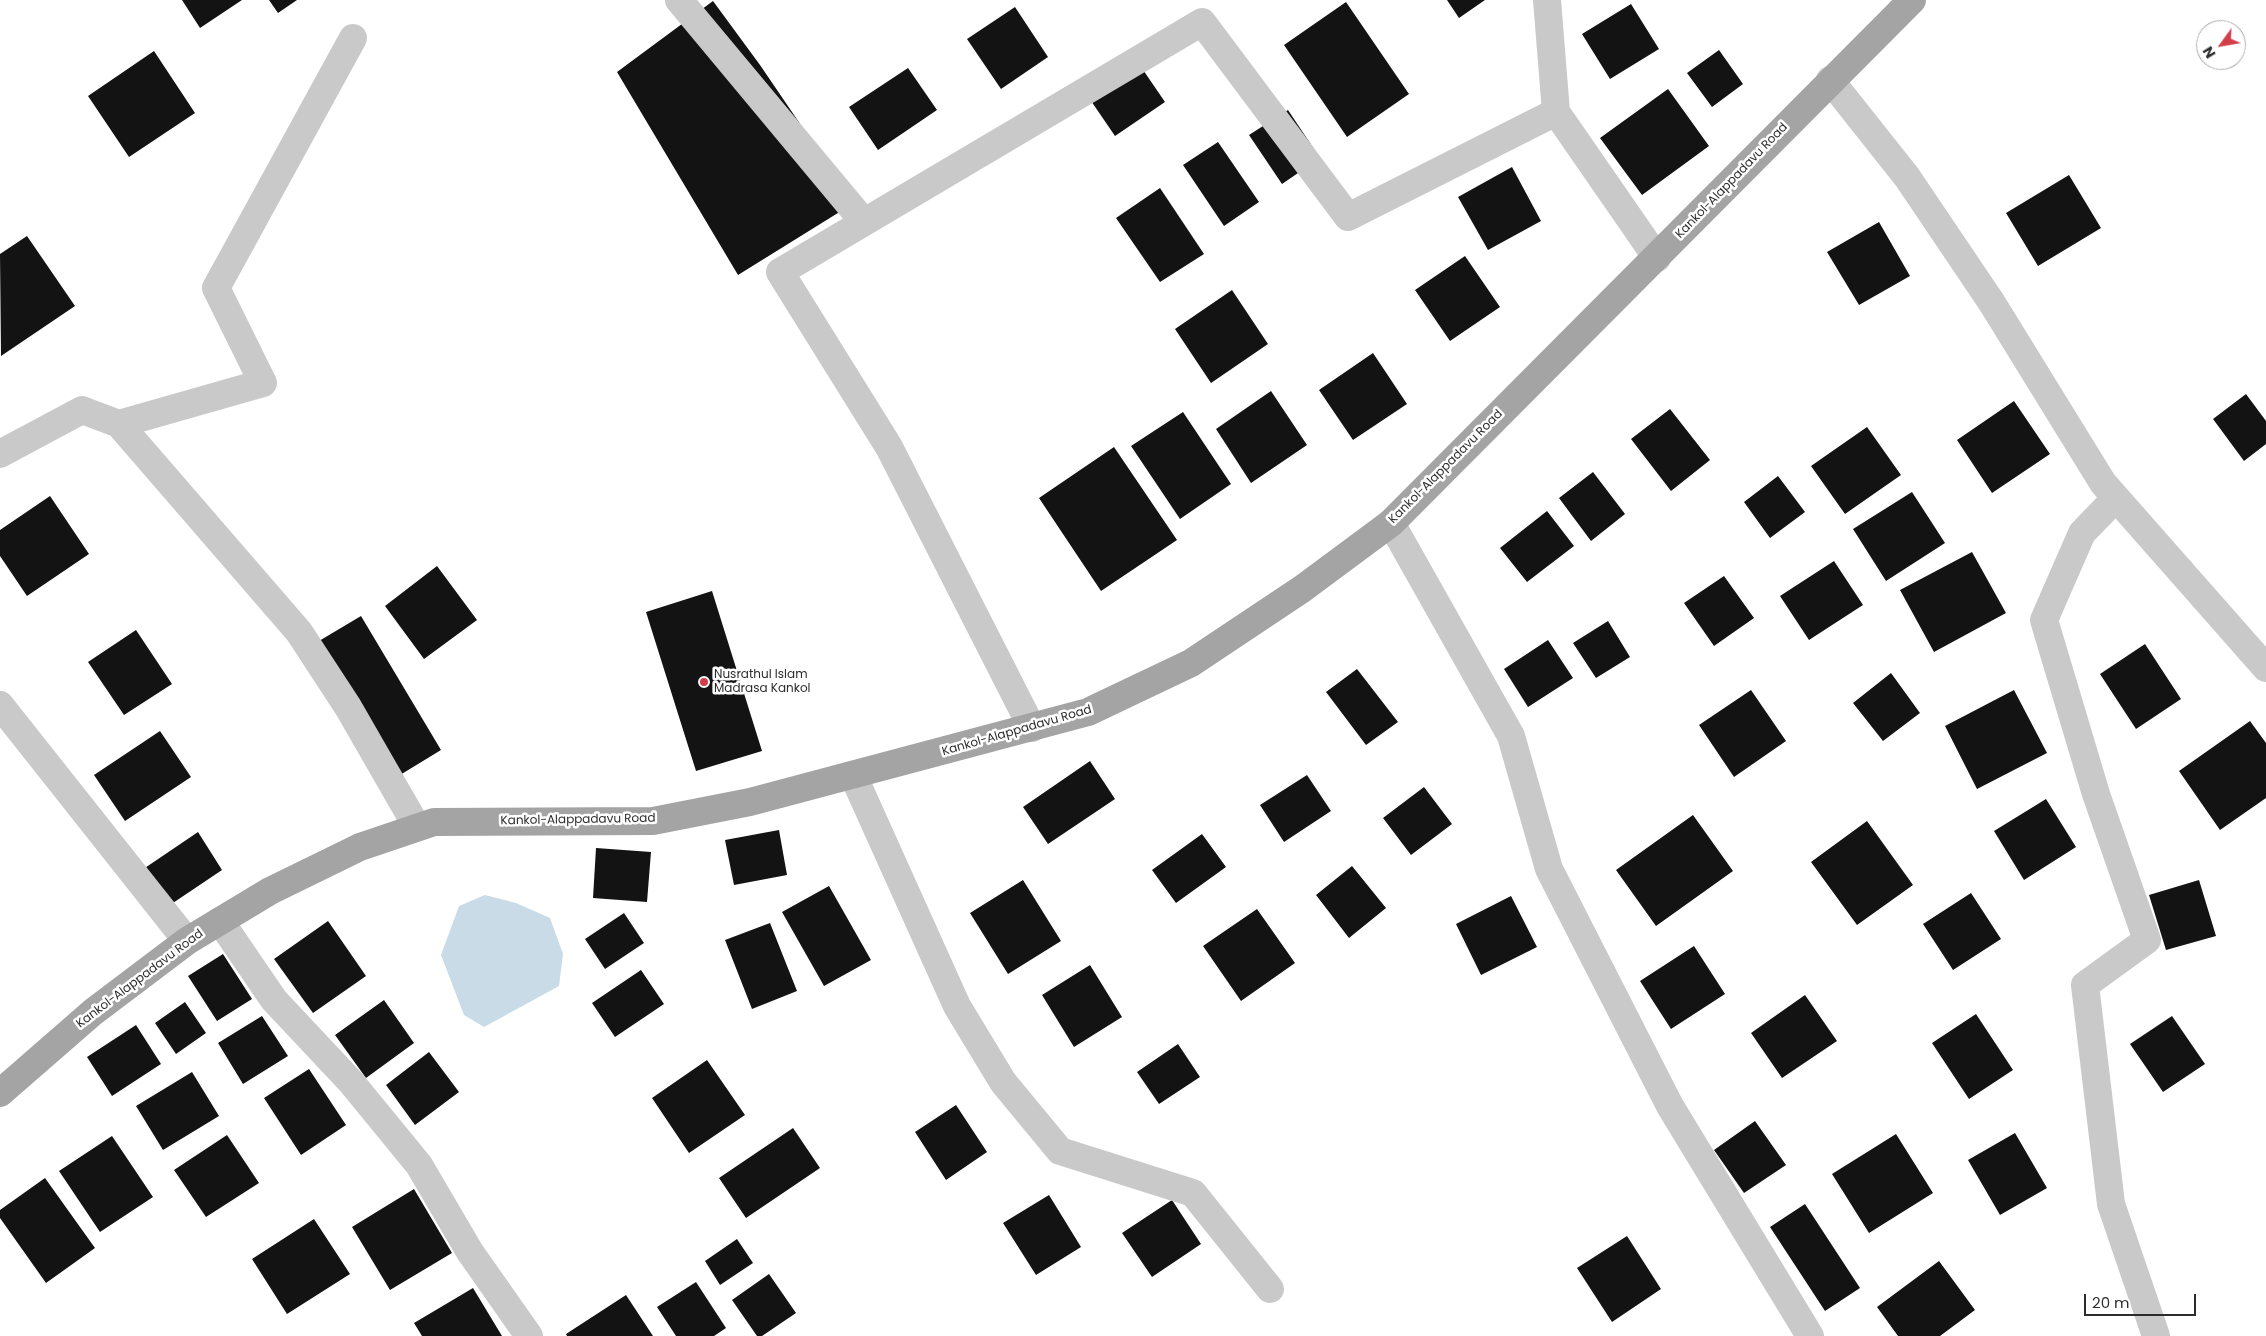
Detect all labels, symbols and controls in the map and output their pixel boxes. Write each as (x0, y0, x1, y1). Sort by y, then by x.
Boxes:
north arrow (2196, 20, 2246, 70)
text: N (2198, 43, 2220, 62)
street label: Kankol-Alappadavu Road (1673, 120, 1791, 242)
street label: Kankol-Alappadavu Road (1386, 407, 1506, 527)
place label: Nusrathul Islam Madrasa Kankol (714, 668, 811, 696)
marker: Nusrathul Islam Madrasa Kankol (698, 676, 710, 688)
street label: Kankol-Alappadavu Road (941, 703, 1093, 759)
street label: Kankol-Alappadavu Road (500, 811, 656, 829)
street label: Kankol-Alappadavu Road (74, 927, 206, 1031)
scale bar (2086, 1284, 2198, 1316)
text: 20 m (2092, 1292, 2130, 1313)

